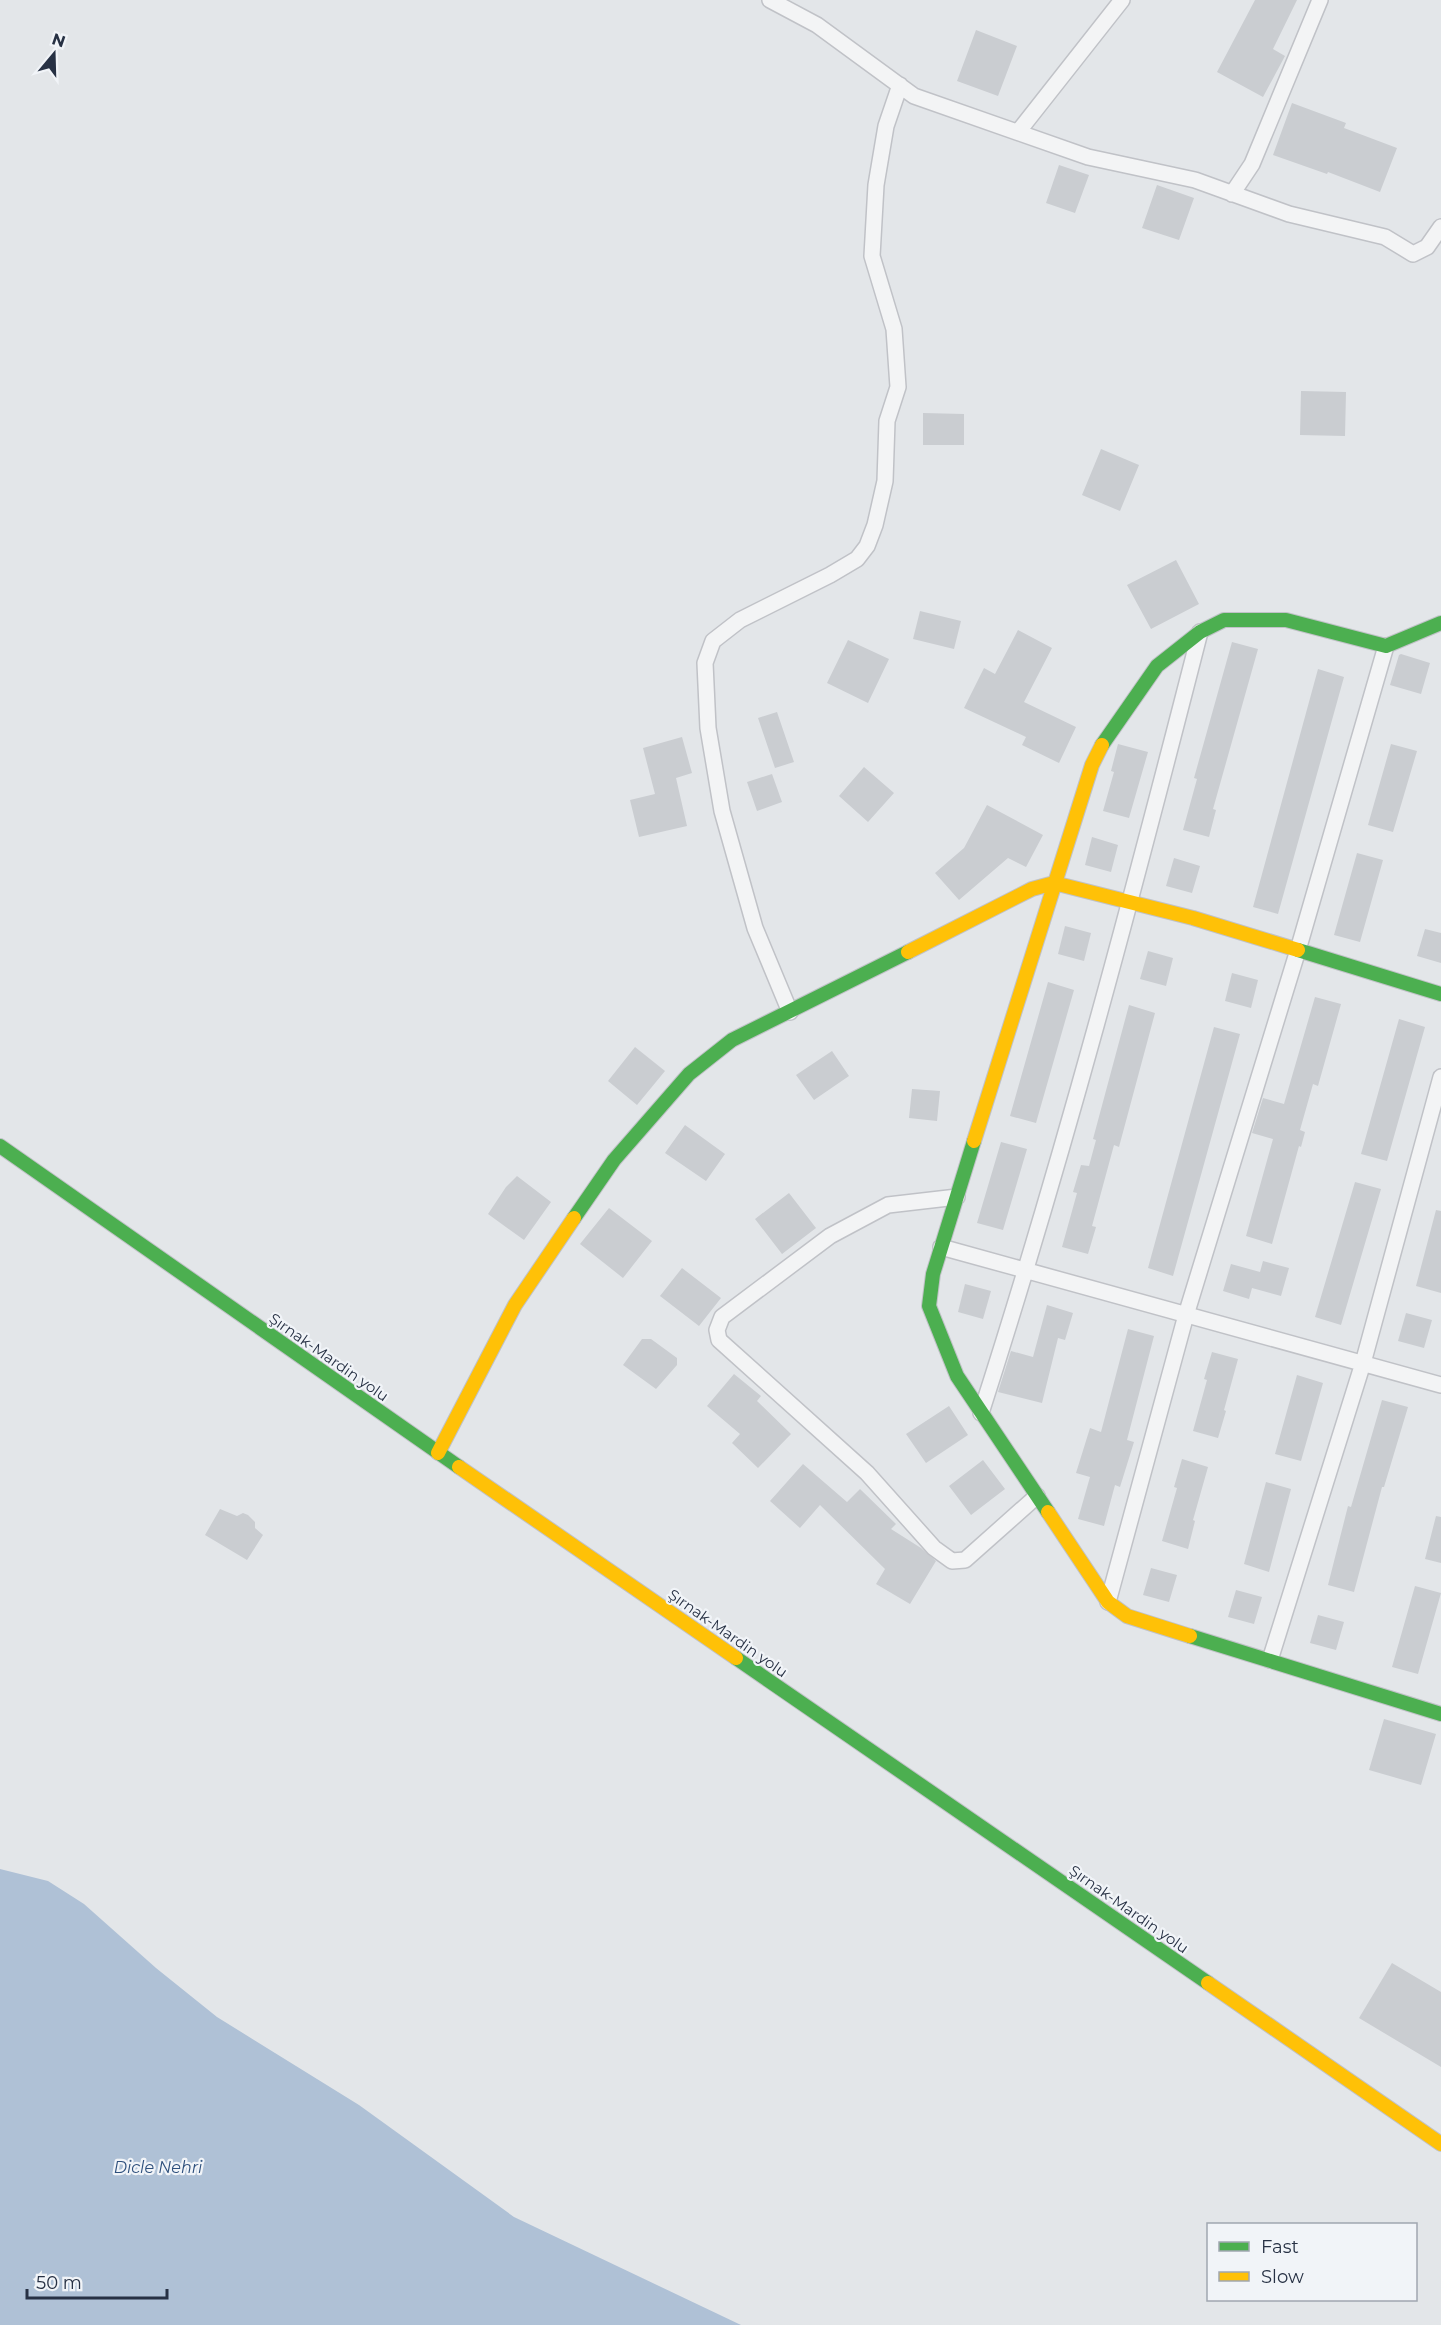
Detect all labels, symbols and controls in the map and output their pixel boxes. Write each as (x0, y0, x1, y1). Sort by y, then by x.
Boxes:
north arrow (24, 24, 84, 84)
text: N (50, 29, 68, 51)
street label: Şırnak-Mardin yolu (266, 1309, 392, 1405)
street label: Şırnak-Mardin yolu (665, 1585, 791, 1681)
street label: Şırnak-Mardin yolu (1066, 1861, 1192, 1957)
water label: Dicle Nehri (114, 2158, 203, 2177)
legend (1207, 2223, 1417, 2301)
text: Fast (1261, 2236, 1299, 2258)
scale bar (27, 2262, 166, 2300)
text: Slow (1261, 2266, 1304, 2288)
text: 50 m (36, 2272, 82, 2294)

